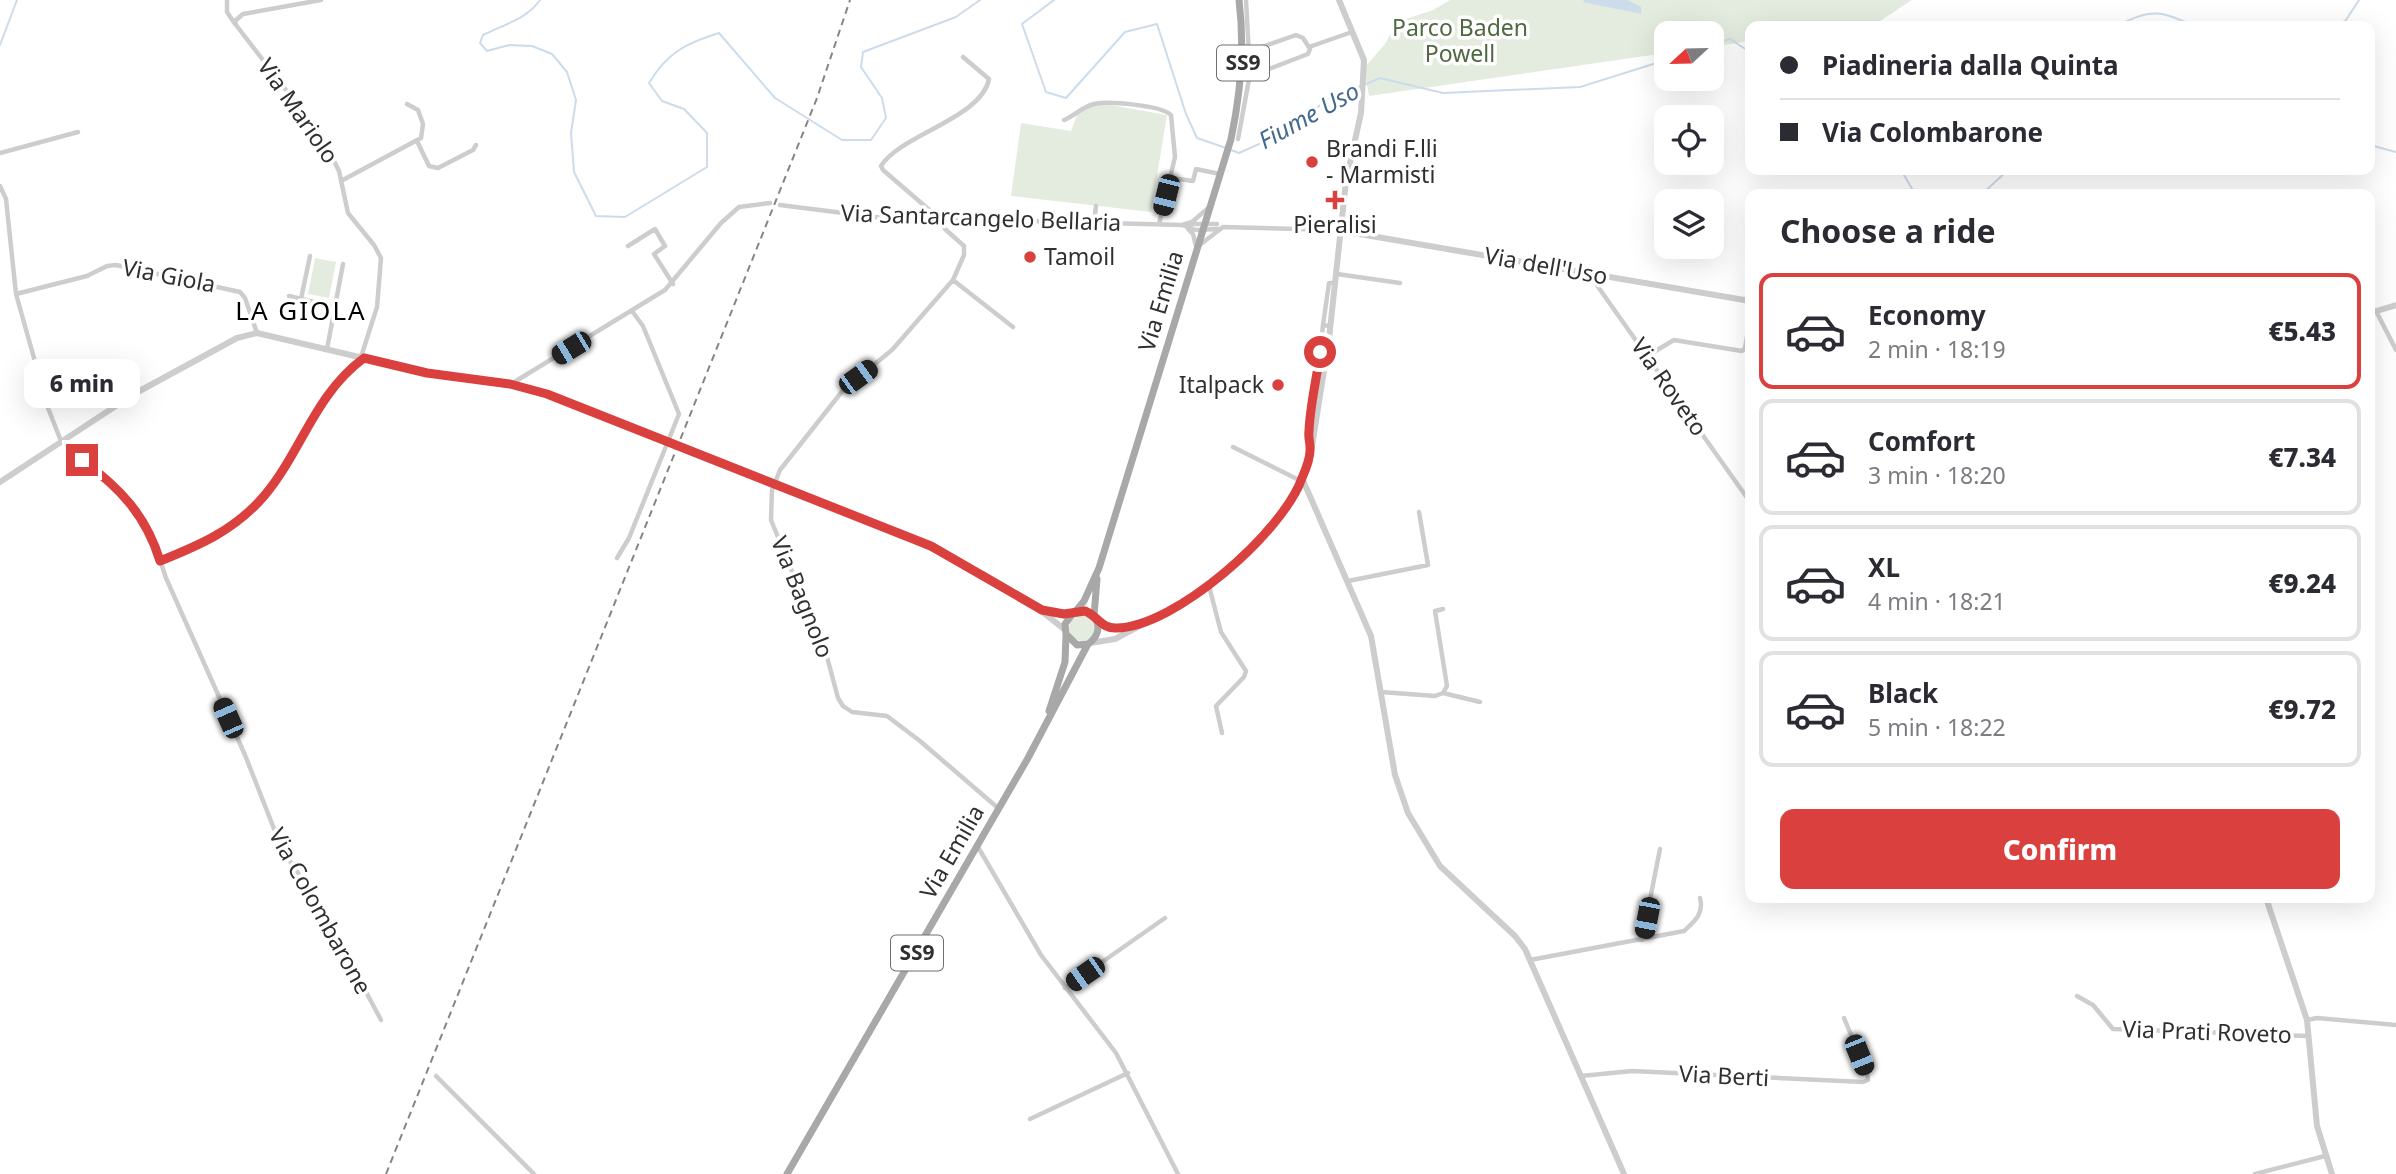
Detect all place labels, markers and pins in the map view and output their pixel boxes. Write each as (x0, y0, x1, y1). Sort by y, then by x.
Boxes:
place label: Brandi F.lli - Marmisti (1326, 132, 1438, 190)
marker: Brandi F.lli - Marmisti (1304, 154, 1320, 170)
marker: Pieralisi (1327, 192, 1343, 208)
place label: Pieralisi (1293, 208, 1377, 240)
place label: Tamoil (1044, 240, 1115, 272)
marker: Tamoil (1022, 249, 1038, 265)
place label: Italpack (1179, 368, 1265, 400)
marker: Italpack (1270, 377, 1286, 393)

